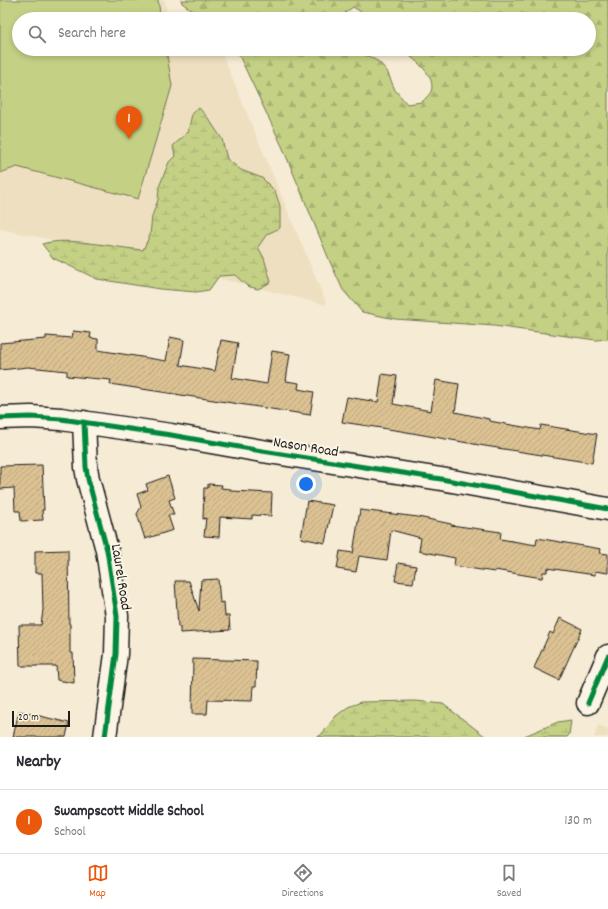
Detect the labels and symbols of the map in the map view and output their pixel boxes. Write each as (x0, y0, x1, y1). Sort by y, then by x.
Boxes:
pin: 1 (116, 106, 142, 139)
street label: Nason Road (271, 432, 340, 464)
your location (296, 474, 316, 494)
street label: Laurel Road (104, 543, 136, 612)
scale bar (12, 709, 70, 728)

